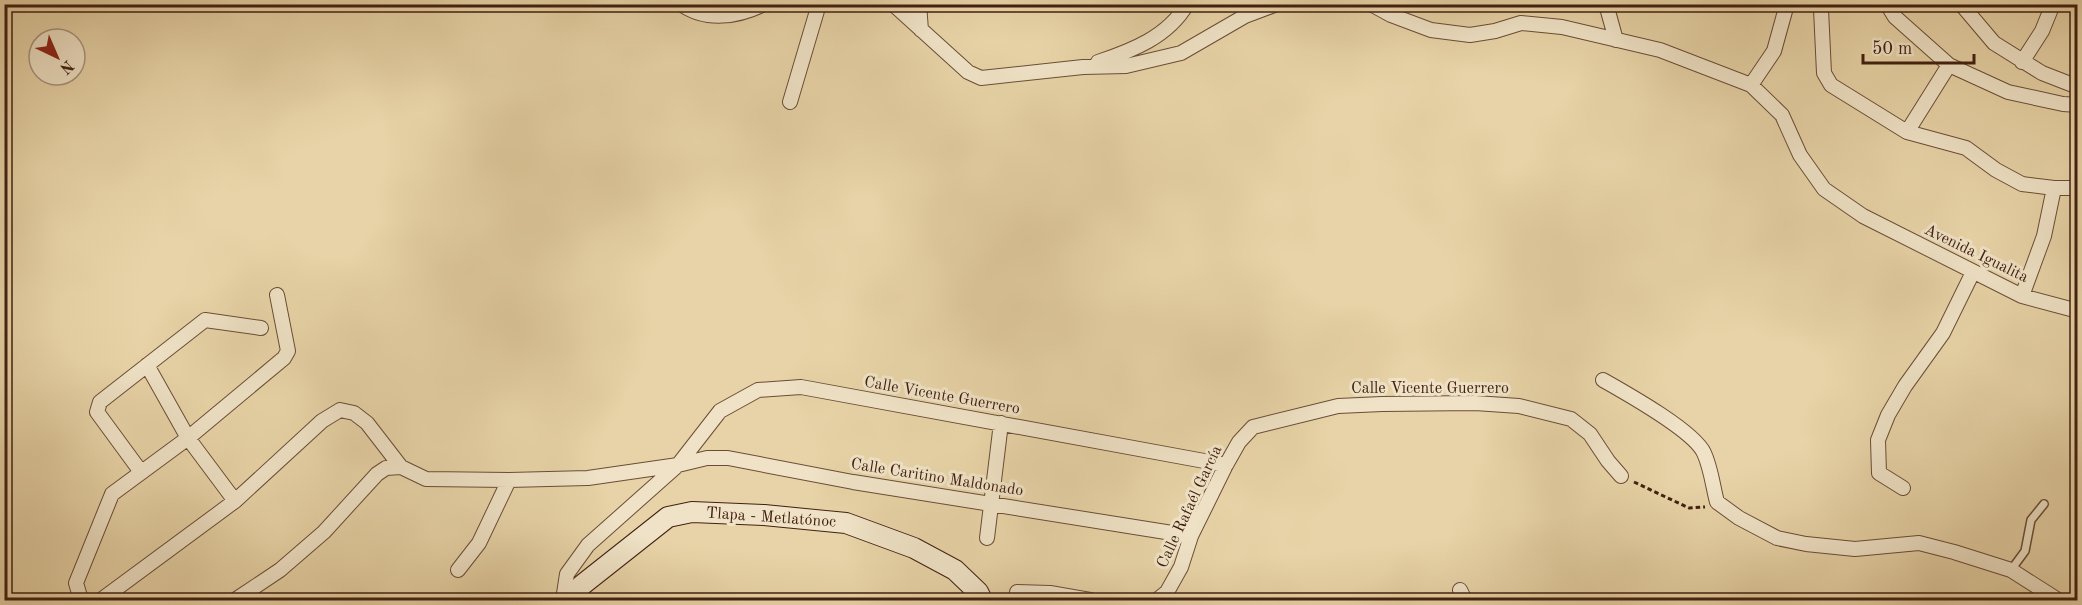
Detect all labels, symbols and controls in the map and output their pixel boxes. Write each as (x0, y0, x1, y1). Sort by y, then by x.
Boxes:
north arrow (27, 27, 87, 87)
scale bar (1863, 27, 1974, 65)
text: 50 m (1872, 40, 1912, 58)
text: N (56, 56, 76, 77)
street label: Avenida Igualita (1921, 222, 2031, 286)
street label: Calle Vicente Guerrero (863, 374, 1021, 418)
street label: Calle Vicente Guerrero (1351, 381, 1509, 397)
street label: Calle Rafaél García (1155, 443, 1225, 571)
street label: Calle Caritino Maldonado (850, 456, 1024, 500)
street label: Tlapa - Metlatónoc (705, 505, 837, 531)

